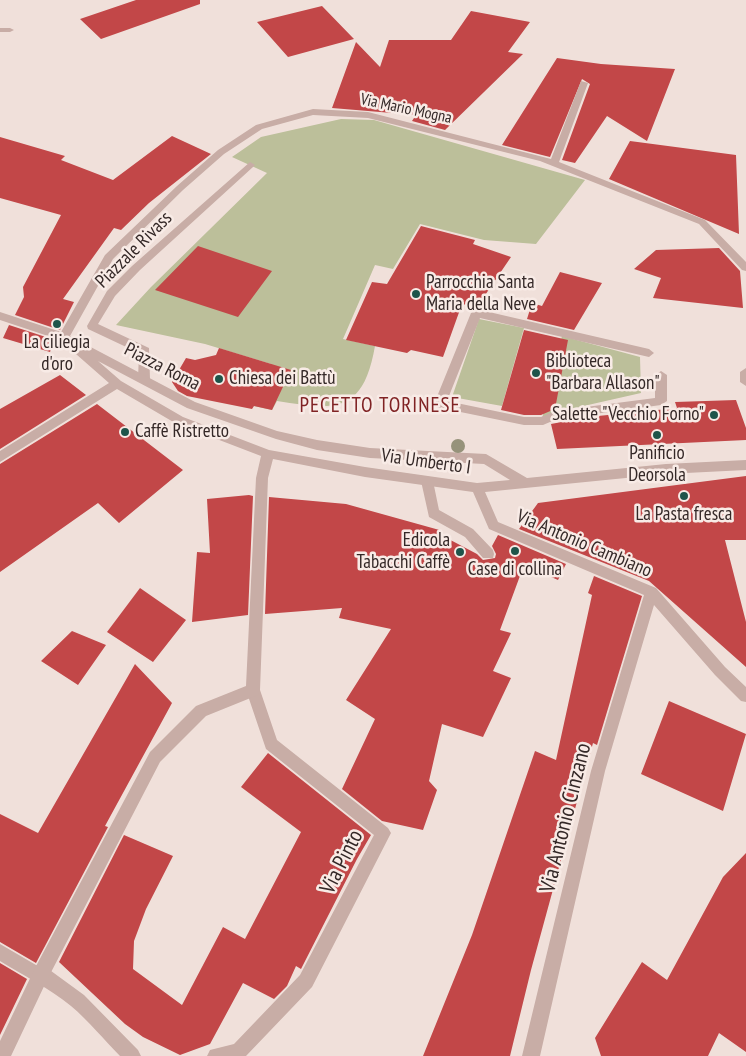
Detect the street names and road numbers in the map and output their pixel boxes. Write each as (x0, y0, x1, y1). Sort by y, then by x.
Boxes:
street label: Via Mario Mogna (359, 90, 453, 128)
street label: Piazzale Rivass (91, 207, 177, 293)
street label: Piazza Roma (120, 338, 204, 396)
street label: Via Umberto I (380, 444, 472, 480)
street label: Via Antonio Cambiano (513, 505, 655, 583)
street label: Via Antonio Cinzano (535, 741, 597, 895)
street label: Via Pinto (315, 826, 369, 898)

